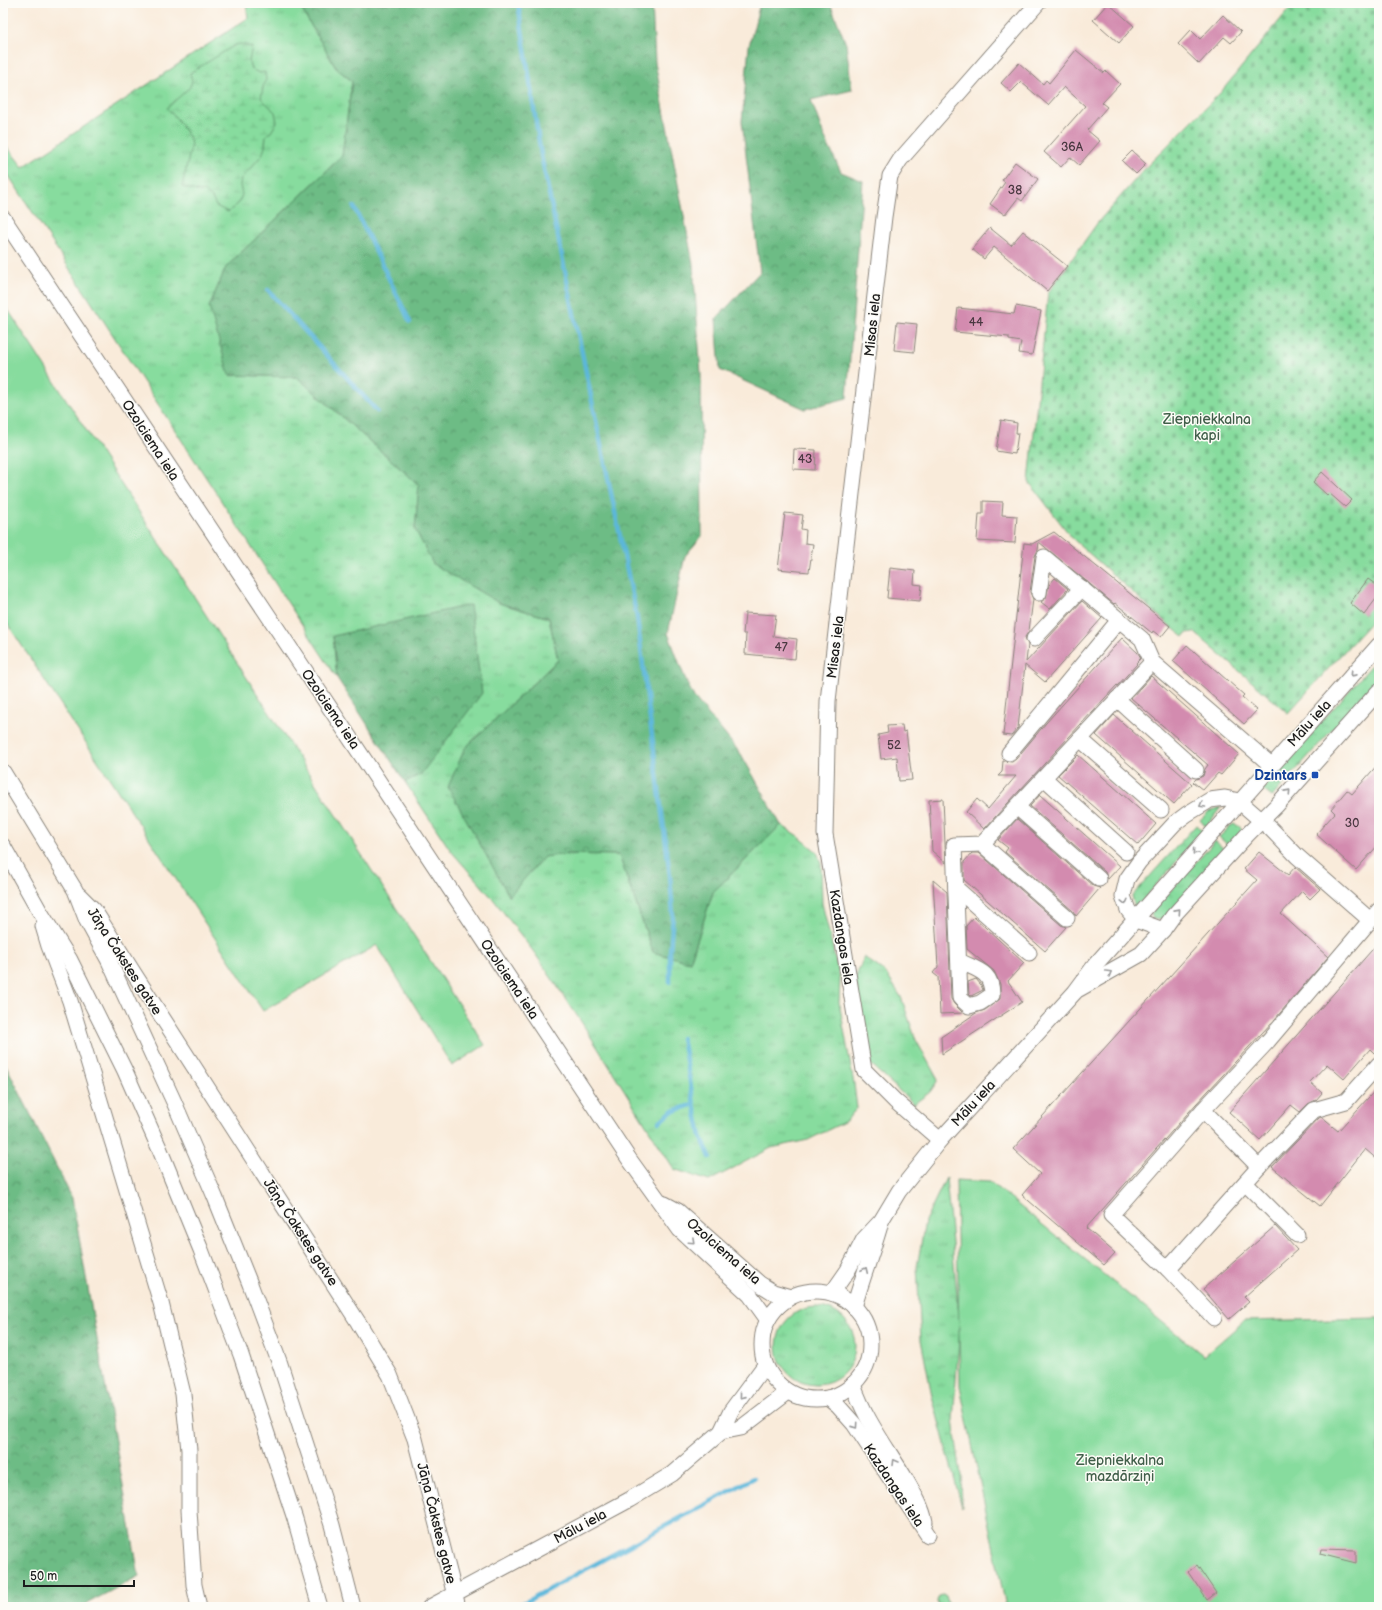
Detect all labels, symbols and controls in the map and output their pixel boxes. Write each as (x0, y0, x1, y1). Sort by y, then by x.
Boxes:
house number: 36A (1061, 140, 1084, 155)
house number: 38 (1008, 183, 1022, 198)
street label: Misas iela (861, 293, 884, 357)
house number: 44 (969, 315, 984, 330)
street label: Ozolciema iela (118, 397, 183, 484)
park label: Ziepniekkalna kapi (1162, 411, 1251, 444)
house number: 43 (798, 452, 812, 467)
street label: Misas iela (823, 614, 848, 680)
house number: 47 (774, 640, 788, 655)
street label: Ozolciema iela (298, 666, 364, 753)
one-way arrow (1350, 669, 1358, 677)
street label: Mālu iela (1284, 696, 1335, 750)
house number: 52 (887, 738, 901, 753)
place label: Dzintars (1254, 767, 1307, 784)
marker: Dzintars (1310, 770, 1320, 780)
one-way arrow (1283, 789, 1291, 797)
one-way arrow (1199, 800, 1206, 807)
house number: 30 (1345, 816, 1359, 831)
one-way arrow (1193, 847, 1200, 855)
street label: Kazdangas iela (826, 888, 857, 986)
one-way arrow (1121, 899, 1129, 905)
street label: Jāņa Čakstes gatve (84, 904, 166, 1018)
one-way arrow (1173, 909, 1180, 916)
street label: Ozolciema iela (477, 936, 543, 1023)
one-way arrow (1105, 971, 1112, 978)
street label: Mālu iela (948, 1077, 999, 1130)
street label: Jāņa Čakstes gatve (260, 1175, 342, 1289)
street label: Ozolciema iela (683, 1215, 764, 1288)
one-way arrow (687, 1237, 695, 1244)
one-way arrow (860, 1267, 868, 1274)
one-way arrow (740, 1392, 747, 1399)
one-way arrow (850, 1421, 857, 1428)
street label: Kazdangas iela (860, 1441, 928, 1530)
park label: Ziepniekkalna mazdārziņi (1075, 1452, 1164, 1485)
one-way arrow (892, 1459, 899, 1466)
street label: Jāņa Čakstes gatve (413, 1461, 461, 1585)
street label: Mālu iela (551, 1505, 610, 1547)
scale bar (24, 1562, 134, 1588)
text: 50 m (30, 1569, 57, 1584)

